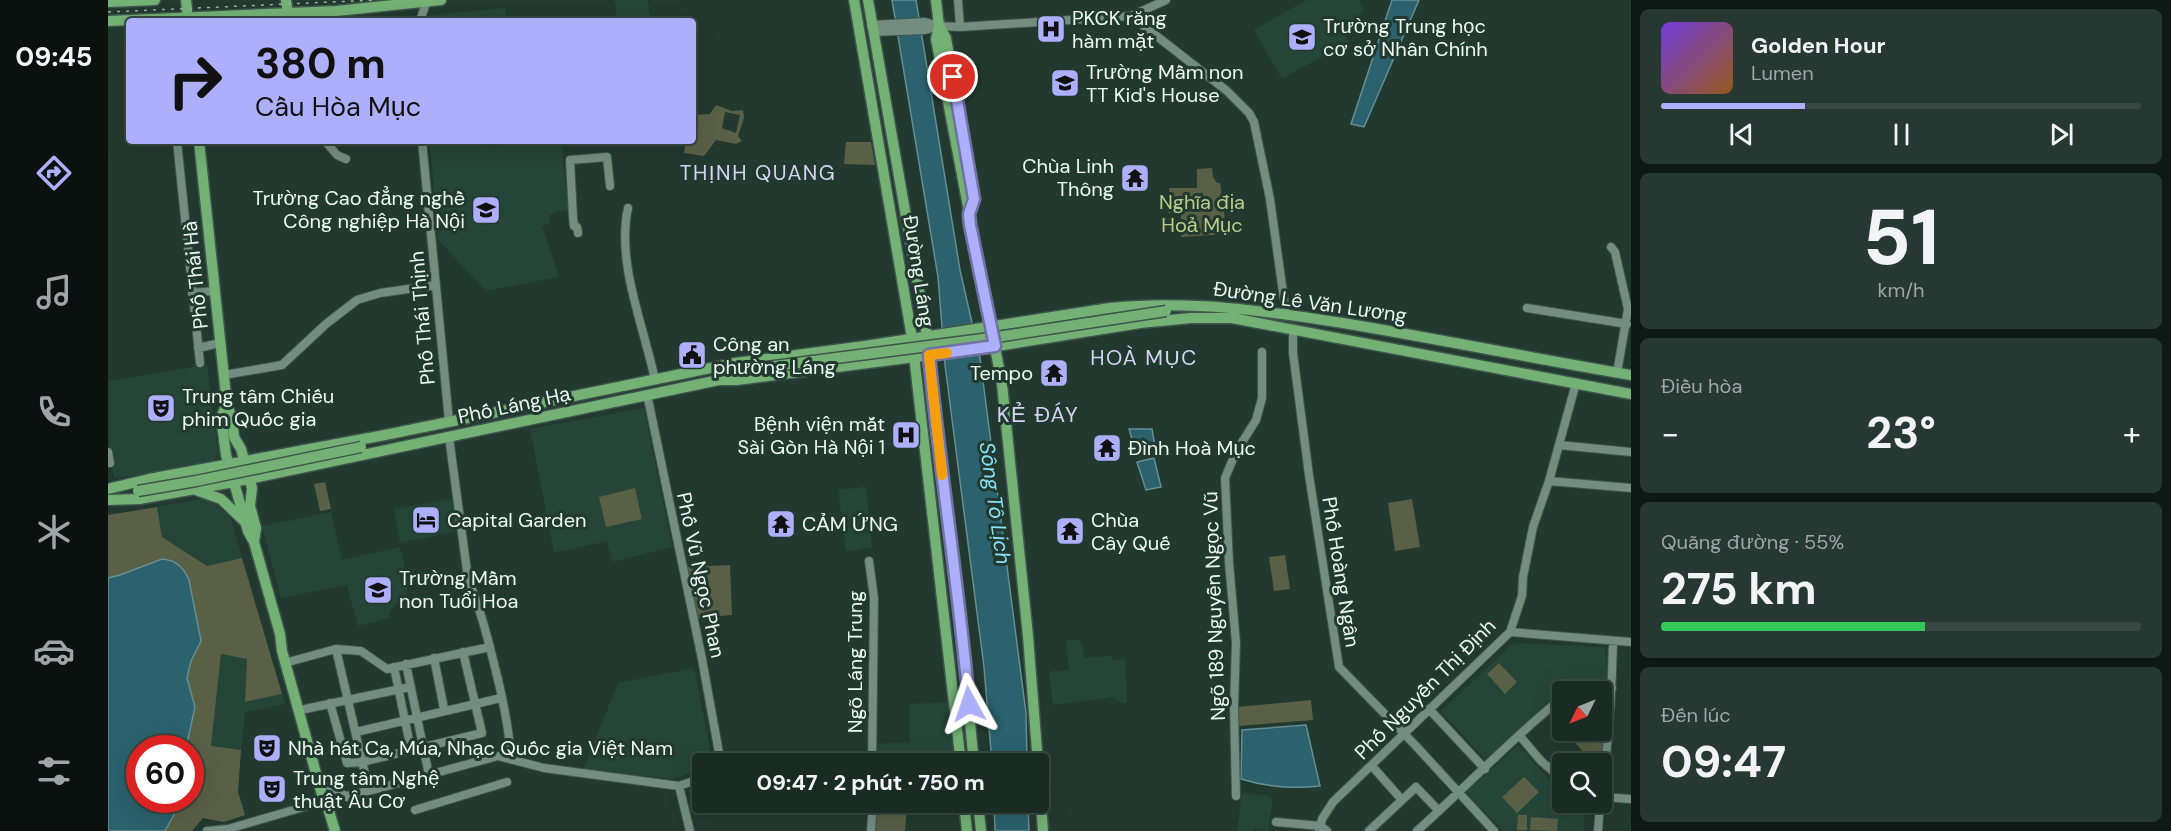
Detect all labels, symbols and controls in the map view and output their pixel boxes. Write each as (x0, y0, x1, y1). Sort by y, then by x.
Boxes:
place label: PKCK răng hàm mặt (1072, 5, 1167, 54)
hospital icon: PKCK răng hàm mặt (1035, 13, 1067, 45)
place label: Trường Trung học cơ sở Nhân Chính (1323, 13, 1488, 62)
school or university icon: Trường Trung học cơ sở Nhân Chính (1286, 21, 1318, 53)
text: Golden Hour (1751, 31, 1886, 60)
text: 380 m (255, 36, 386, 91)
text: 09:45 (15, 39, 93, 74)
icon: right (156, 42, 234, 120)
pin (927, 51, 978, 102)
place label: Trường Mầm non TT Kid's House (1086, 59, 1244, 108)
icon: arrive (936, 60, 969, 93)
text: Lumen (1751, 60, 1814, 86)
school or university icon: Trường Mầm non TT Kid's House (1049, 67, 1081, 99)
text: Cầu Hòa Mục (255, 89, 421, 124)
icon: previous (1725, 118, 1758, 151)
icon: pause (1885, 118, 1918, 151)
icon: next (2045, 118, 2078, 151)
icon: directions (33, 152, 75, 194)
place label: Chùa Linh Thông (1022, 153, 1114, 202)
district label: THỊNH QUANG (680, 159, 836, 187)
temple icon: Chùa Linh Thông (1119, 162, 1151, 194)
place label: Trường Cao đẳng nghề Công nghiệp Hà Nội (253, 185, 465, 234)
text: 51 (1863, 187, 1939, 288)
park label: Nghĩa địa Hoả Mục (1159, 189, 1245, 238)
school or university icon: Trường Cao đẳng nghề Công nghiệp Hà Nội (470, 194, 502, 226)
street label: Đường Láng (897, 213, 941, 329)
street label: Phố Thái Hà (176, 220, 214, 330)
street label: Phố Thái Thịnh (403, 250, 441, 386)
icon: music (33, 271, 75, 313)
street label: Đường Lê Văn Lương (1212, 276, 1408, 328)
text: km/h (1877, 277, 1925, 303)
place label: Công an phường Láng (713, 331, 836, 380)
public building icon: Công an phường Láng (676, 339, 708, 371)
district label: HOÀ MỤC (1090, 344, 1198, 372)
temple icon: Tempo (1038, 357, 1070, 389)
place label: Tempo (970, 360, 1033, 386)
text: Điều hòa (1661, 373, 1742, 399)
street label: Phố Láng Hạ (455, 380, 574, 430)
place label: Trung tâm Chiếu phim Quốc gia (182, 383, 334, 432)
icon: phone (33, 391, 75, 433)
theatre icon: Trung tâm Chiếu phim Quốc gia (145, 392, 177, 424)
district label: KẺ ĐÁY (997, 400, 1079, 429)
text: 23° (1866, 403, 1936, 462)
place label: Bệnh viện mắt Sài Gòn Hà Nội 1 (737, 411, 885, 460)
text: − (1661, 412, 1679, 455)
text: + (2123, 412, 2141, 455)
hospital icon: Bệnh viện mắt Sài Gòn Hà Nội 1 (890, 419, 922, 451)
temple icon: Đình Hoà Mục (1091, 432, 1123, 464)
place label: Đình Hoà Mục (1128, 435, 1256, 461)
water label: Sông Tô Lịch (973, 440, 1017, 566)
street label: Phố Vũ Ngọc Phan (671, 490, 731, 660)
street label: Ngõ 189 Nguyễn Ngọc Vũ (1197, 491, 1231, 721)
street label: Phố Hoàng Ngân (1316, 495, 1366, 649)
hotel icon: Capital Garden (410, 504, 442, 536)
place label: Capital Garden (447, 507, 586, 533)
place label: Chùa Cây Quế (1091, 507, 1171, 556)
temple icon: CẢM ỨNG (765, 508, 797, 540)
icon: climate (33, 511, 75, 553)
place label: CẢM ỨNG (802, 511, 898, 537)
temple icon: Chùa Cây Quế (1054, 515, 1086, 547)
text: Quãng đường · 55% (1661, 529, 1844, 555)
text: 275 km (1661, 559, 1817, 618)
place label: Trường Mầm non Tuổi Hoa (399, 565, 518, 614)
school or university icon: Trường Mầm non Tuổi Hoa (362, 574, 394, 606)
street label: Ngõ Láng Trung (842, 591, 868, 733)
street label: Phố Nguyễn Thị Định (1349, 613, 1501, 765)
icon: car (33, 630, 75, 672)
position arrow (937, 672, 1001, 736)
north arrow (1552, 681, 1612, 741)
map controls (1552, 681, 1612, 813)
text: Đến lúc (1661, 702, 1731, 728)
theatre icon: Nhà hát Ca, Múa, Nhạc Quốc gia Việt Nam (251, 732, 283, 764)
text: 09:47 (1661, 732, 1786, 791)
speed limit sign: 60 (126, 735, 204, 813)
place label: Nhà hát Ca, Múa, Nhạc Quốc gia Việt Nam (288, 735, 673, 761)
icon: filters (33, 750, 75, 792)
button: search (1552, 753, 1612, 813)
place label: Trung tâm Nghệ thuật Âu Cơ (293, 765, 439, 814)
text: 09:47 · 2 phút · 750 m (756, 768, 985, 797)
theatre icon: Trung tâm Nghệ thuật Âu Cơ (256, 773, 288, 805)

